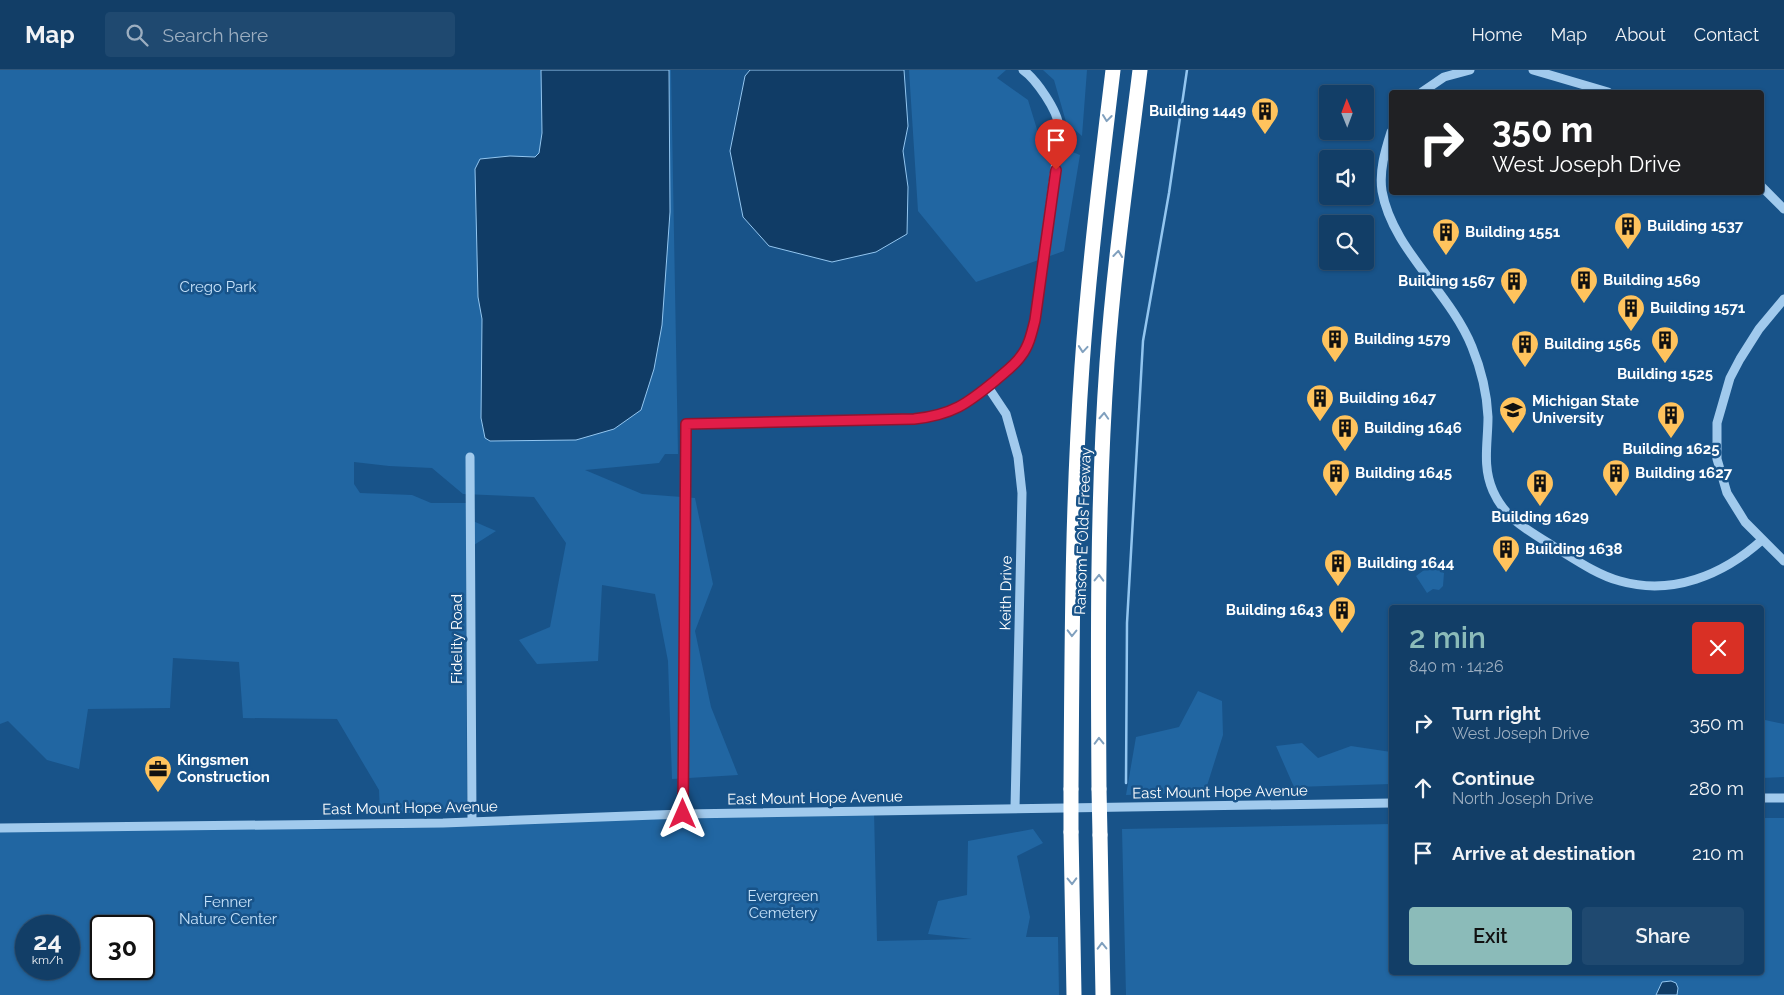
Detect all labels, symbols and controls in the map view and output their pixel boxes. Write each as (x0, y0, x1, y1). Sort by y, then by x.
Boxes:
search box (105, 12, 455, 57)
text: Map (25, 20, 75, 49)
icon: search (123, 21, 151, 49)
text: Search here (163, 24, 268, 46)
text: Home (1471, 24, 1522, 45)
text: Map (1550, 24, 1587, 45)
text: About (1615, 24, 1666, 45)
text: Contact (1694, 24, 1759, 45)
north arrow (1319, 85, 1374, 140)
map controls (1319, 85, 1374, 270)
building icon: Building 1449 (1250, 96, 1280, 135)
place label: Building 1449 (1149, 102, 1246, 120)
text: 350 m (1492, 109, 1593, 150)
icon: right (1409, 110, 1474, 175)
one-way arrow (1102, 115, 1113, 123)
pin (1035, 119, 1077, 170)
icon: arrive (1042, 126, 1070, 154)
button: sound (1319, 150, 1374, 205)
text: West Joseph Drive (1492, 151, 1681, 177)
building icon: Building 1537 (1613, 211, 1643, 250)
button: search (1319, 215, 1374, 270)
building icon: Building 1551 (1431, 217, 1461, 256)
place label: Building 1537 (1647, 217, 1744, 235)
place label: Building 1551 (1465, 223, 1561, 241)
one-way arrow (1112, 249, 1123, 257)
building icon: Building 1569 (1569, 265, 1599, 304)
building icon: Building 1567 (1499, 266, 1529, 305)
place label: Building 1569 (1603, 271, 1701, 289)
place label: Building 1567 (1398, 272, 1496, 290)
park label: Crego Park (180, 278, 256, 296)
building icon: Building 1571 (1616, 293, 1646, 332)
place label: Building 1571 (1650, 299, 1746, 317)
building icon: Building 1579 (1320, 324, 1350, 363)
building icon: Building 1525 (1650, 325, 1680, 364)
building icon: Building 1565 (1510, 329, 1540, 368)
place label: Building 1579 (1354, 330, 1451, 348)
place label: Building 1565 (1544, 335, 1641, 353)
one-way arrow (1078, 345, 1089, 353)
place label: Building 1525 (1617, 365, 1713, 383)
building icon: Building 1647 (1305, 383, 1335, 422)
place label: Building 1647 (1339, 389, 1437, 407)
place label: Michigan State University (1532, 392, 1639, 427)
school or university icon: Michigan State University (1498, 395, 1528, 434)
building icon: Building 1625 (1656, 400, 1686, 439)
one-way arrow (1099, 411, 1109, 419)
building icon: Building 1646 (1330, 413, 1360, 452)
place label: Building 1646 (1364, 419, 1462, 437)
place label: Building 1625 (1623, 440, 1719, 458)
street label: Ransom E Olds Freeway (1071, 447, 1095, 615)
building icon: Building 1645 (1321, 458, 1351, 497)
building icon: Building 1627 (1601, 458, 1631, 497)
place label: Building 1645 (1355, 464, 1452, 482)
place label: Building 1627 (1635, 464, 1733, 482)
building icon: Building 1629 (1525, 468, 1555, 507)
place label: Building 1629 (1491, 508, 1589, 526)
building icon: Building 1638 (1491, 534, 1521, 573)
place label: Building 1638 (1525, 540, 1623, 558)
building icon: Building 1644 (1323, 548, 1353, 587)
place label: Building 1644 (1357, 554, 1455, 572)
street label: Keith Drive (996, 555, 1016, 630)
one-way arrow (1093, 574, 1104, 582)
street label: Fidelity Road (448, 594, 466, 684)
building icon: Building 1643 (1327, 595, 1357, 634)
place label: Building 1643 (1226, 601, 1323, 619)
text: 2 min (1409, 620, 1486, 655)
button: close (1692, 622, 1744, 674)
one-way arrow (1067, 630, 1077, 638)
text: 840 m · 14:26 (1409, 657, 1504, 676)
text: Turn right (1452, 702, 1541, 724)
icon: right (1409, 709, 1437, 737)
text: 350 m (1690, 712, 1744, 734)
text: West Joseph Drive (1452, 724, 1589, 743)
one-way arrow (1094, 736, 1104, 744)
place label: Kingsmen Construction (177, 751, 270, 786)
office icon: Kingsmen Construction (143, 754, 173, 793)
text: Continue (1452, 767, 1535, 789)
icon: ahead (1409, 774, 1437, 802)
text: 280 m (1689, 777, 1744, 799)
street label: East Mount Hope Avenue (1132, 781, 1308, 803)
position arrow (656, 787, 708, 839)
street label: East Mount Hope Avenue (727, 787, 903, 809)
text: North Joseph Drive (1452, 789, 1593, 808)
street label: East Mount Hope Avenue (322, 797, 498, 819)
icon: arrive (1409, 839, 1437, 867)
text: Arrive at destination (1452, 842, 1636, 864)
text: 210 m (1692, 842, 1744, 864)
one-way arrow (1067, 878, 1077, 885)
park label: Evergreen Cemetery (747, 887, 819, 922)
park label: Fenner Nature Center (179, 893, 278, 928)
button: Exit (1409, 907, 1572, 965)
button: Share (1582, 907, 1744, 965)
speed limit sign: 30 (90, 915, 155, 980)
text: 24 (33, 926, 62, 956)
one-way arrow (1097, 942, 1107, 950)
text: km/h (32, 953, 63, 967)

